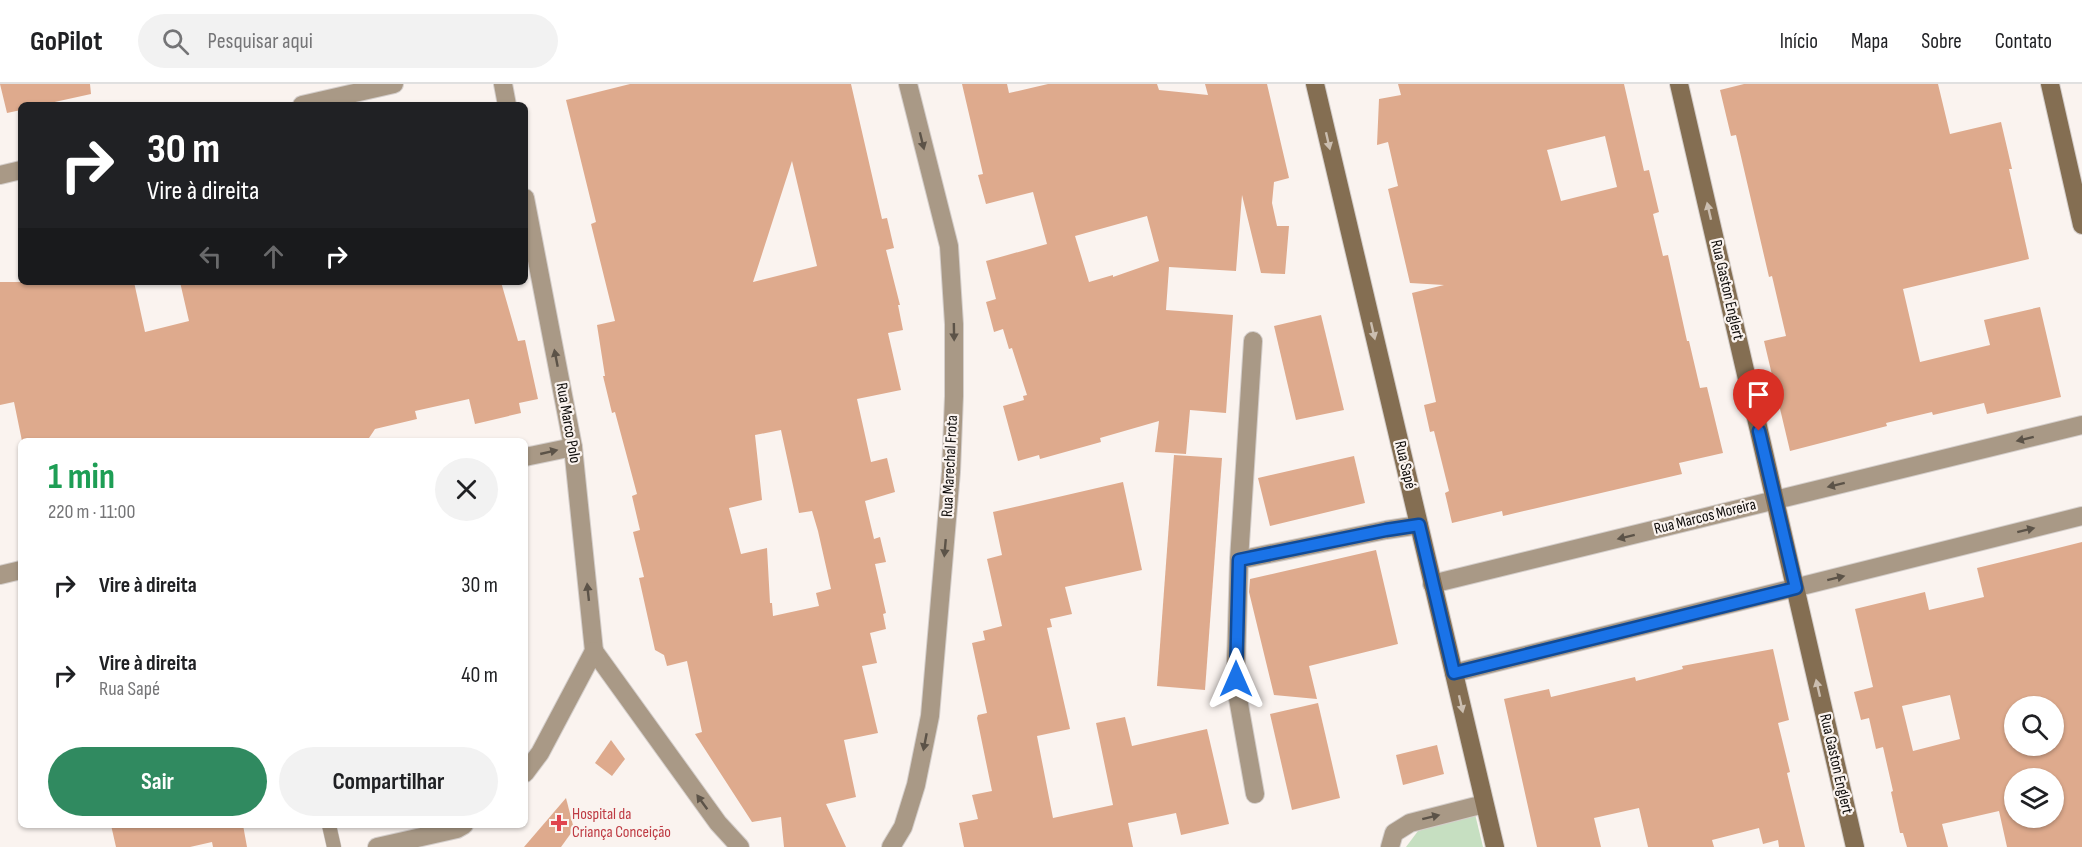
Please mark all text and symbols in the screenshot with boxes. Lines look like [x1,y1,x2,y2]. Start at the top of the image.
search box [138,14,558,68]
text: GoPilot [30,25,102,58]
icon: search [159,25,192,58]
text: Pesquisar aqui [207,28,313,55]
text: Início [1780,29,1818,54]
text: Mapa [1851,29,1888,54]
text: Sobre [1921,29,1962,54]
text: Contato [1995,29,2052,54]
text: 30 m [147,124,220,175]
icon: right [48,126,126,204]
one-way arrow [918,131,928,150]
one-way arrow [1324,132,1333,151]
text: Vire à direita [147,175,259,207]
one-way arrow [1703,202,1713,220]
street label: Rua Gaston Englert [1706,238,1748,342]
icon: left [194,240,227,273]
icon: ahead [257,240,290,273]
icon: right [320,240,353,273]
one-way arrow [1368,321,1378,340]
one-way arrow [949,323,959,342]
one-way arrow [551,348,560,367]
pin [1733,369,1784,431]
icon: arrive [1742,378,1775,411]
street label: Rua Marco Polo [552,381,584,465]
street label: Rua Marechal Frota [938,415,962,517]
one-way arrow [2016,434,2034,444]
street label: Rua Sapé [1390,439,1420,491]
one-way arrow [540,447,559,456]
text: 1 min [48,456,115,499]
button: close [435,458,498,521]
one-way arrow [1827,481,1845,491]
street label: Rua Marcos Moreira [1652,495,1758,539]
text: 220 m · 11:00 [48,500,135,524]
one-way arrow [2016,525,2035,535]
one-way arrow [1617,532,1635,542]
one-way arrow [940,538,950,557]
icon: right [48,569,81,602]
text: Vire à direita [99,572,197,599]
text: 30 m [461,572,498,599]
one-way arrow [1827,572,1846,582]
one-way arrow [583,583,593,602]
position arrow [1204,647,1268,711]
text: Vire à direita [99,650,197,677]
icon: right [48,659,81,692]
text: 40 m [461,662,498,689]
text: Rua Sapé [99,677,160,701]
one-way arrow [1813,678,1823,697]
one-way arrow [1457,695,1466,714]
map controls [2004,696,2064,828]
button: search [2004,696,2064,756]
street label: Rua Gaston Englert [1815,712,1857,816]
one-way arrow [920,732,929,751]
button: Sair [48,747,267,816]
button: Compartilhar [279,747,498,816]
button: layers [2004,768,2064,828]
one-way arrow [697,795,709,810]
place label: Hospital da Criança Conceição [572,805,671,842]
one-way arrow [1422,812,1440,822]
marker: Hospital da Criança Conceição [550,814,568,832]

